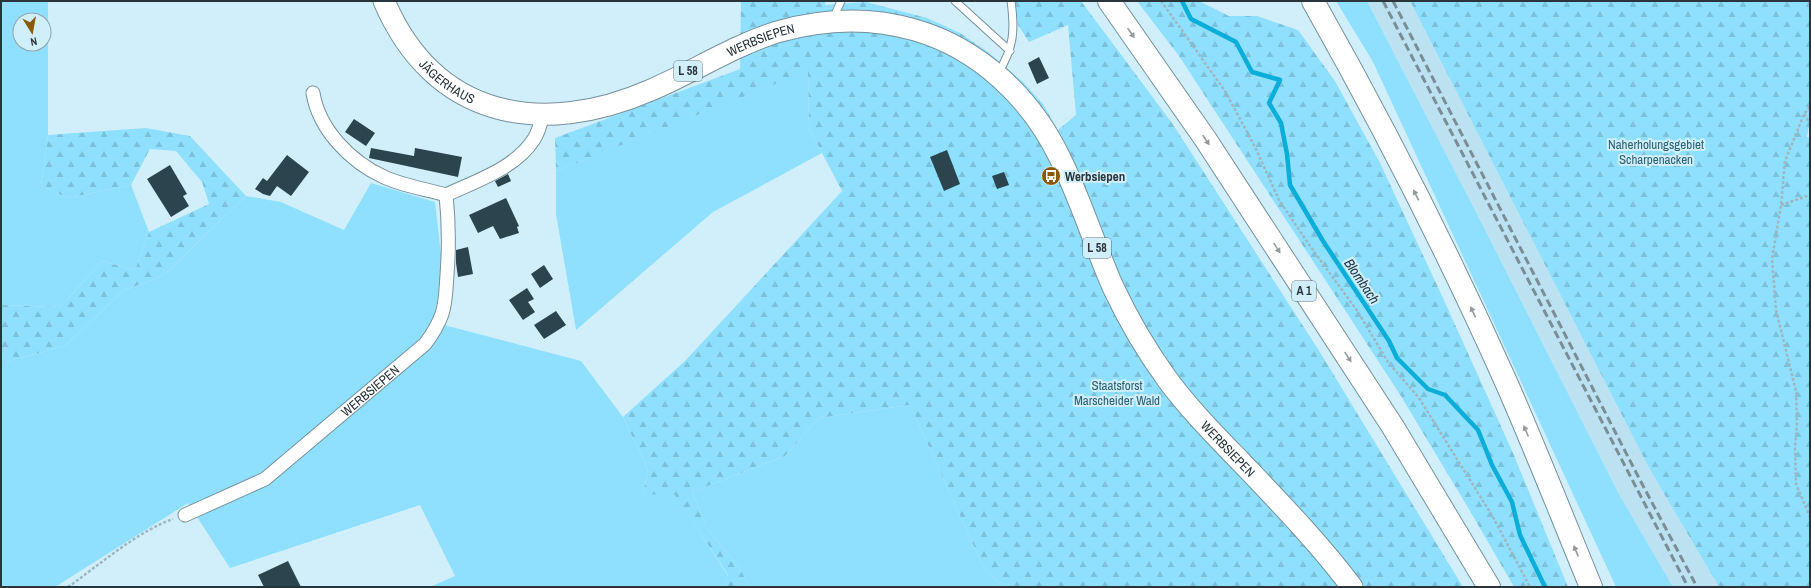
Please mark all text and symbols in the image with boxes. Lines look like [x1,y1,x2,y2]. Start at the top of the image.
north arrow [12,12,52,52]
street label: WERBSIEPEN [724,19,796,60]
one-way arrow [1127,28,1135,38]
text: N [29,34,38,49]
street label: JÄGERHAUS [416,56,478,107]
road number: L 58 [674,61,702,81]
one-way arrow [1202,134,1210,145]
park label: Naherholungsgebiet Scharpenacken [1608,136,1704,168]
bus stop icon: Werbsiepen [1040,165,1062,187]
place label: Werbsiepen [1065,168,1125,185]
one-way arrow [1413,190,1419,201]
road number: L 58 [1083,238,1111,258]
one-way arrow [1273,243,1281,254]
water label: Blombach [1340,255,1384,307]
road number: A 1 [1292,281,1316,301]
one-way arrow [1470,307,1476,318]
one-way arrow [1344,352,1352,362]
street label: WERBSIEPEN [337,361,403,420]
park label: Staatsforst Marscheider Wald [1074,377,1160,409]
street label: WERBSIEPEN [1197,417,1259,480]
one-way arrow [1523,426,1529,437]
one-way arrow [1573,545,1579,557]

